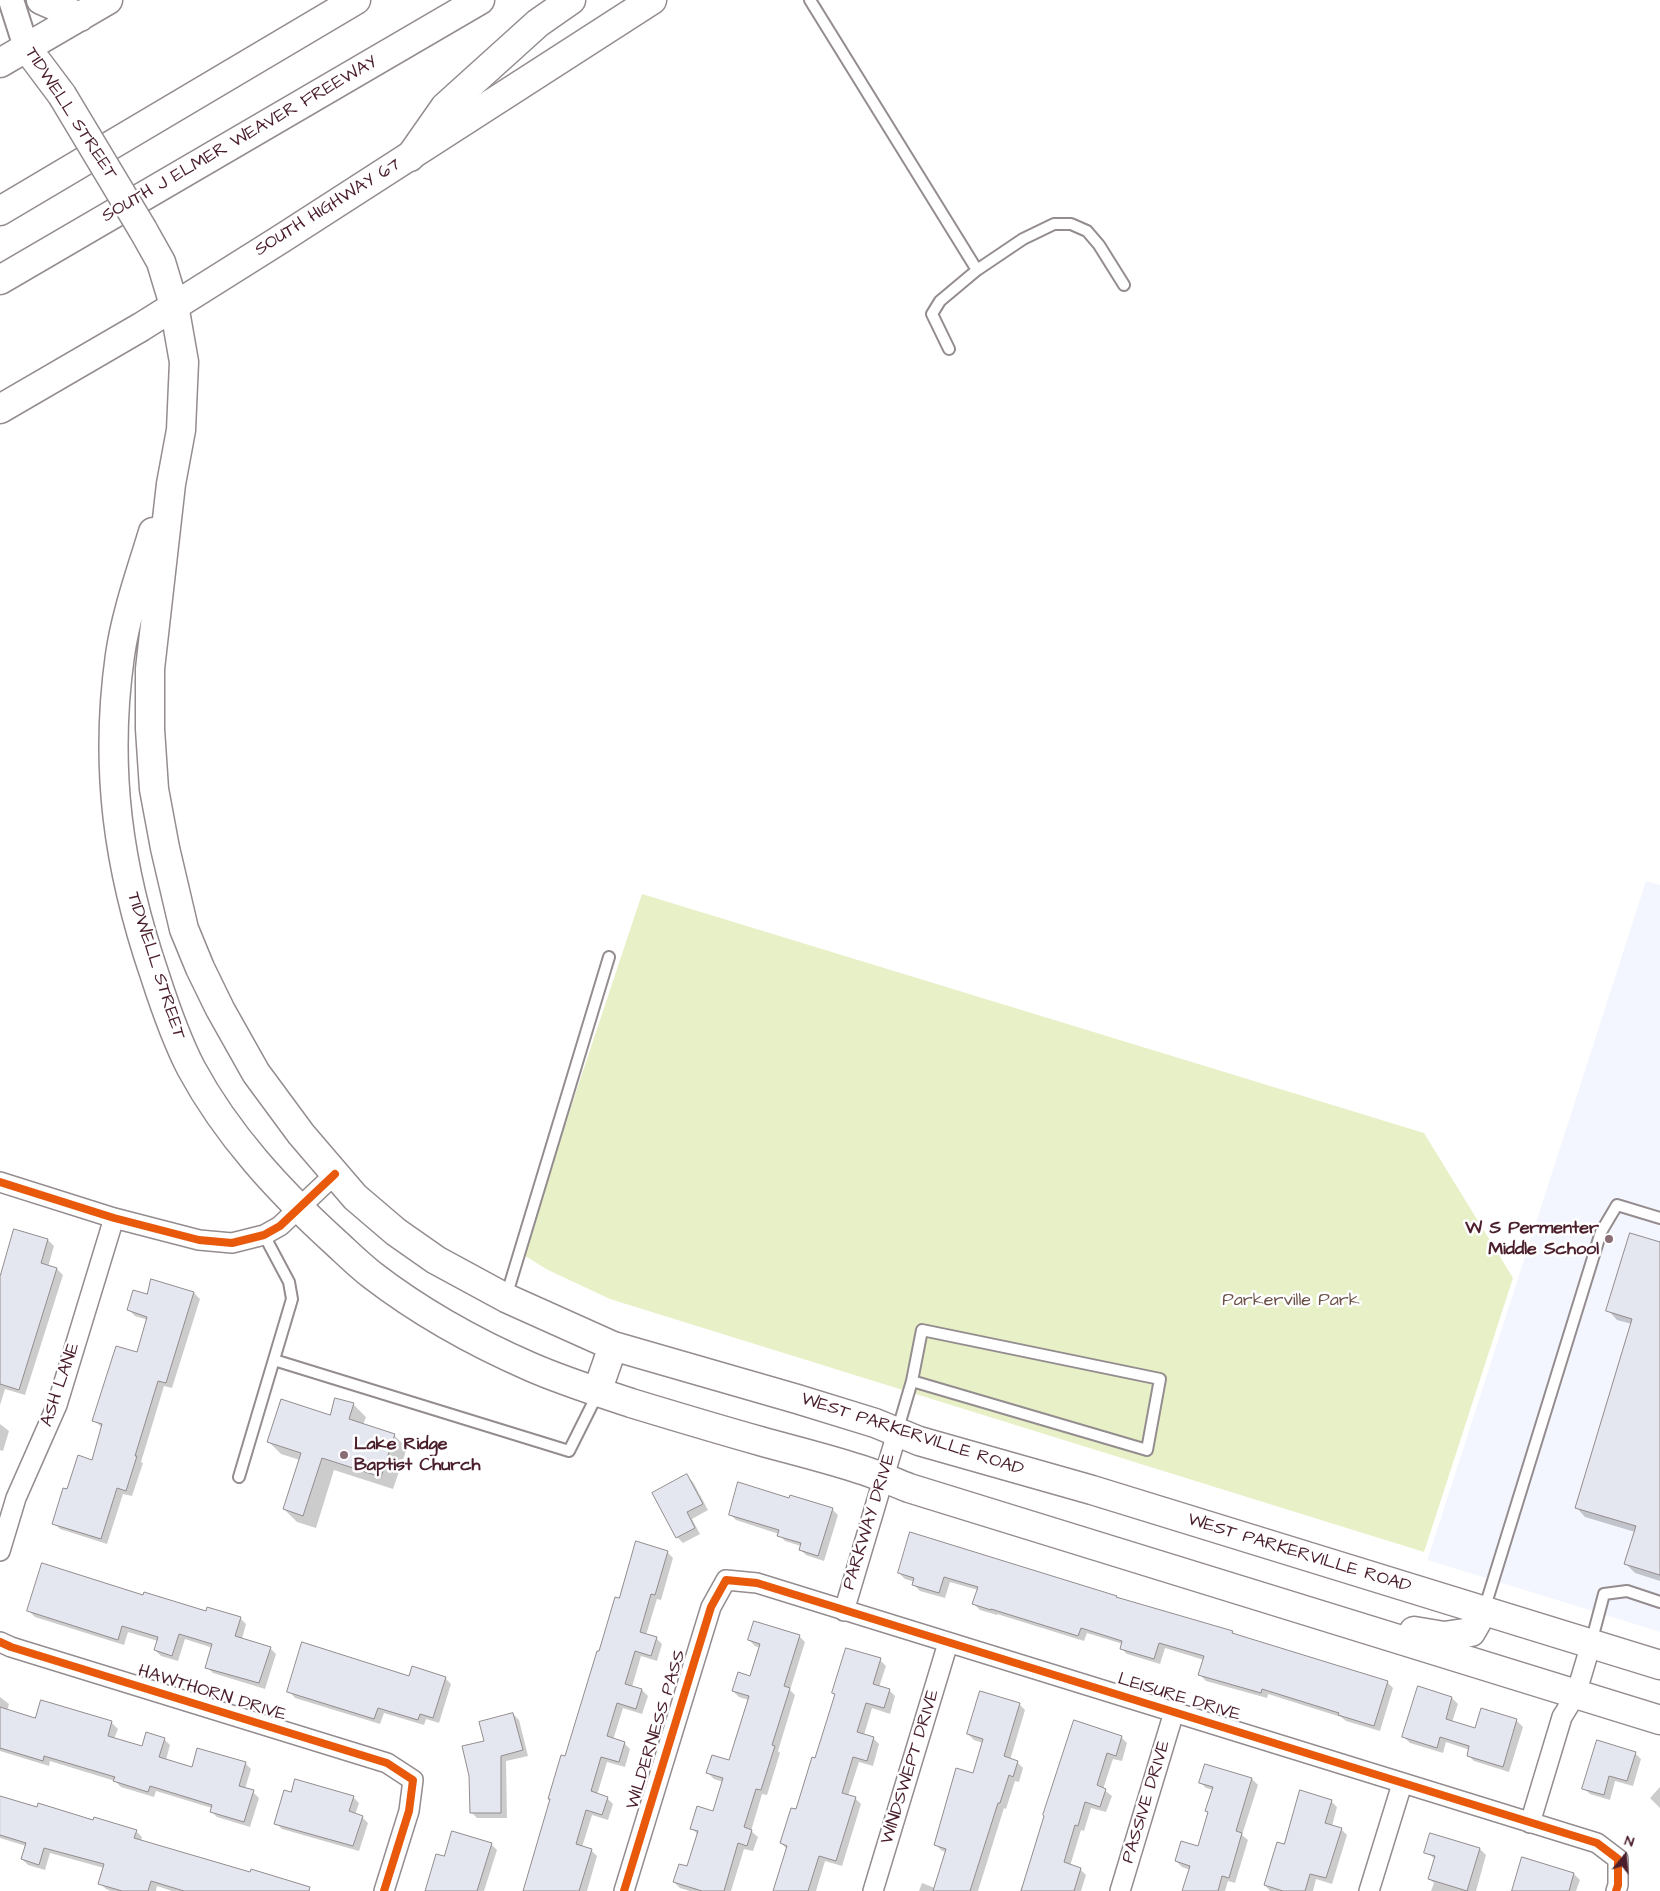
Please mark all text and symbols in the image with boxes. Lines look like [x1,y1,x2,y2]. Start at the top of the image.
street label: TIDWELL STREET [19,44,121,184]
street label: SOUTH J ELMER WEAVER FREEWAY [99,52,381,228]
street label: SOUTH HIGHWAY 67 [251,154,405,262]
street label: TIDWELL STREET [121,890,189,1042]
place label: W S Permenter Middle School [1465,1218,1599,1260]
marker: W S Permenter Middle School [1603,1233,1615,1245]
park label: Parkerville Park [1222,1290,1360,1312]
street label: ASH LANE [37,1340,85,1430]
street label: WEST PARKERVILLE ROAD [798,1389,1026,1481]
place label: Lake Ridge Baptist Church [354,1434,481,1476]
marker: Lake Ridge Baptist Church [338,1449,350,1461]
street label: PARKWAY DRIVE [839,1451,901,1593]
street label: WEST PARKERVILLE ROAD [1185,1510,1413,1598]
street label: WILDERNESS PASS [622,1648,692,1812]
street label: HAWTHORN DRIVE [135,1661,289,1727]
street label: LEISURE DRIVE [1115,1669,1243,1727]
street label: WINDSWEPT DRIVE [877,1687,945,1847]
street label: PASSIVE DRIVE [1118,1738,1176,1866]
north arrow [1600,1831,1650,1881]
text: N [1622,1831,1637,1853]

